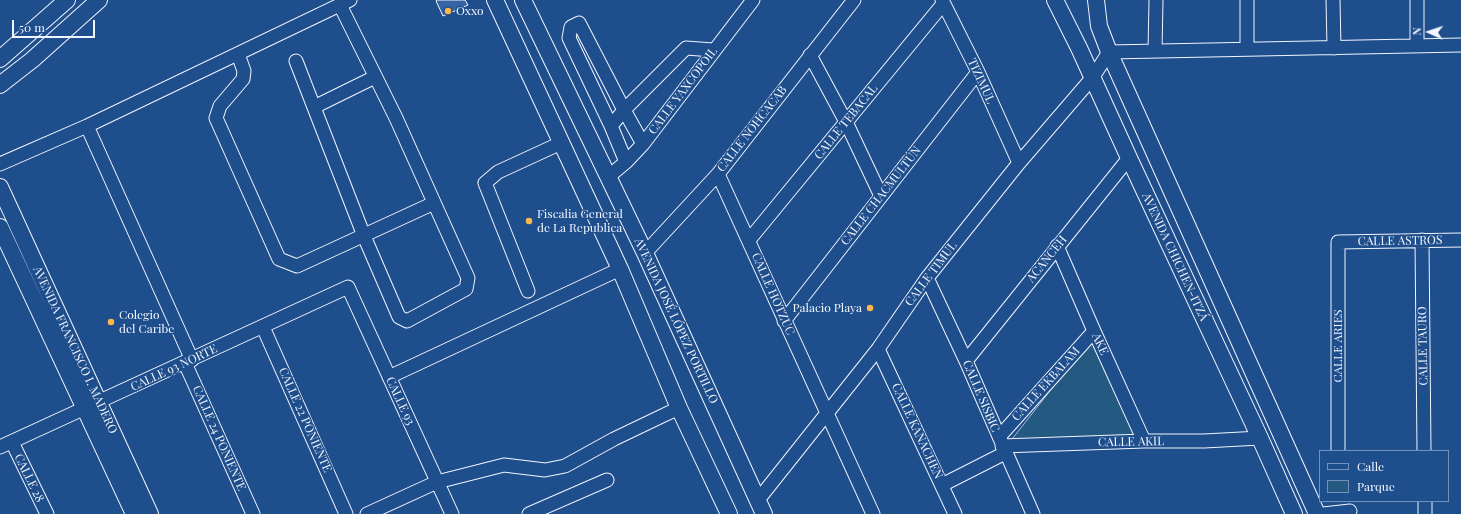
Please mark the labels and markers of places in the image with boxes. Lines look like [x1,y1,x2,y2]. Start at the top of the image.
place label: Oxxo [456,4,484,18]
marker: Oxxo [443,6,453,16]
place label: Fiscalia General de La Republica [537,207,623,235]
marker: Fiscalia General de La Republica [524,216,534,226]
place label: Palacio Playa [793,301,862,315]
marker: Palacio Playa [865,303,875,313]
place label: Colegio del Caribe [119,308,174,336]
marker: Colegio del Caribe [106,317,116,327]

